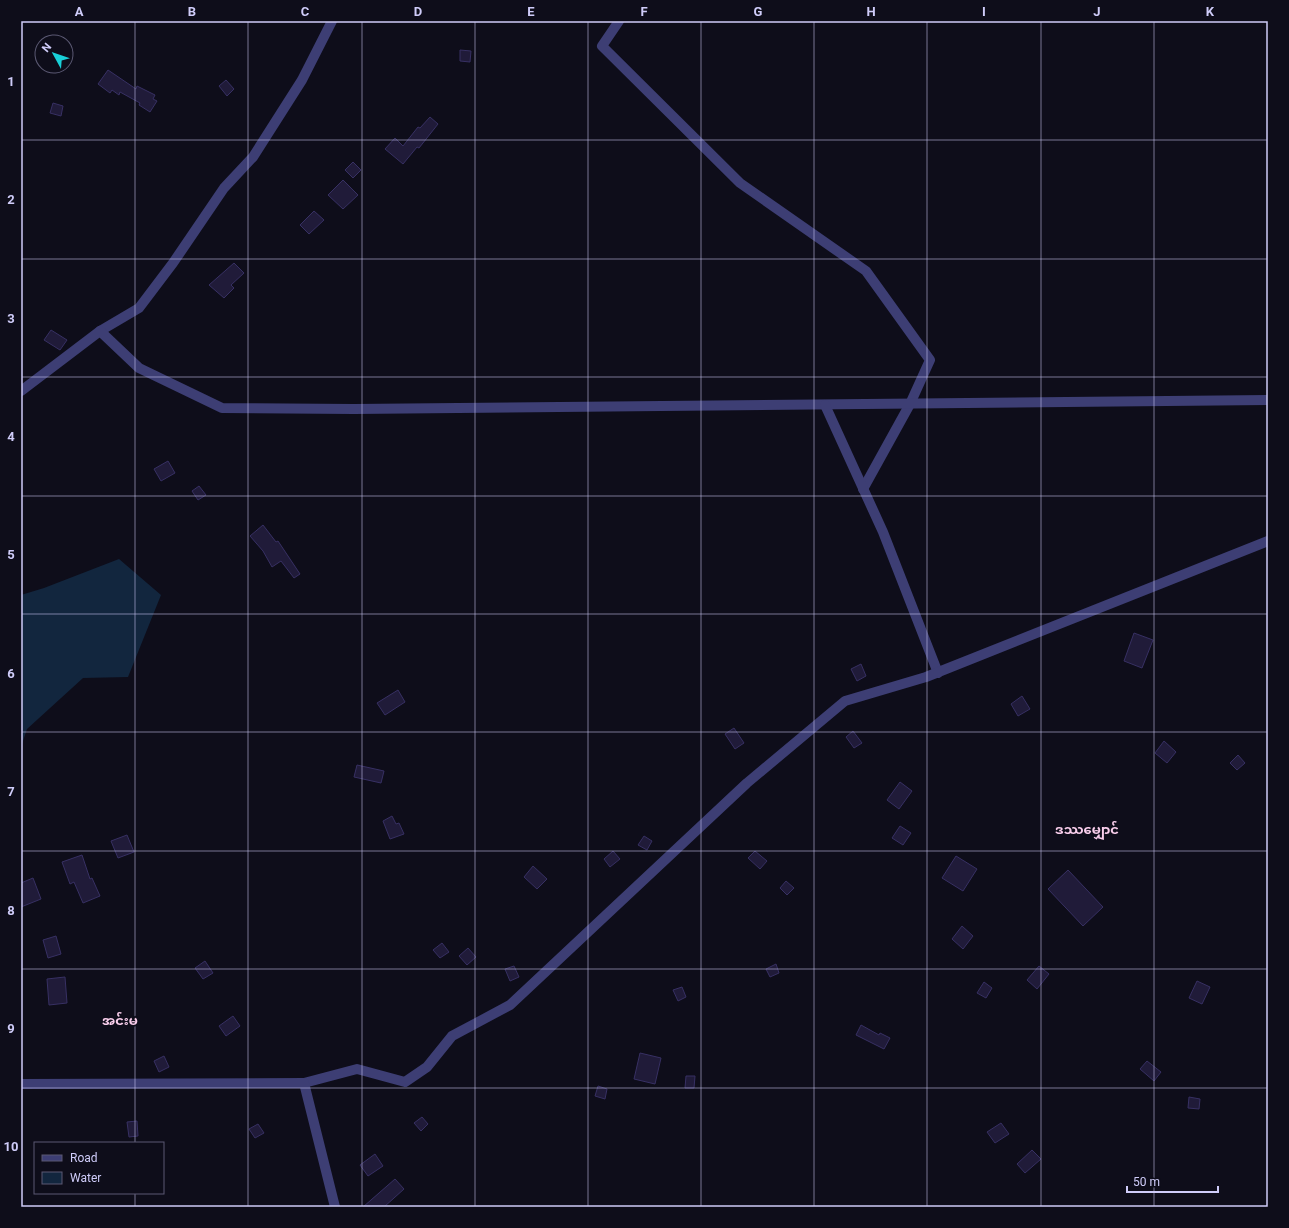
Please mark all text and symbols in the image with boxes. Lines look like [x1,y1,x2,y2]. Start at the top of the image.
text: A [75,4,84,19]
text: B [188,4,196,19]
text: C [301,4,310,19]
text: D [414,4,422,19]
text: E [527,4,535,19]
text: F [640,4,648,19]
text: G [754,4,763,19]
text: H [866,4,876,19]
text: I [982,4,986,19]
text: J [1093,4,1101,19]
text: K [1206,4,1215,19]
north arrow [34,34,74,74]
text: N [39,41,54,55]
text: 1 [7,74,15,89]
text: 2 [7,192,15,207]
text: 3 [7,311,15,326]
text: 4 [7,429,15,444]
text: 5 [7,547,15,562]
text: 6 [7,666,15,681]
text: 7 [7,784,15,799]
district label: ဒဿမျှောင် [1055,820,1119,840]
text: 8 [7,903,15,918]
district label: အင်းမ [102,1011,138,1028]
text: 9 [7,1021,15,1036]
text: 10 [4,1139,18,1154]
legend [34,1142,164,1194]
text: Road [70,1151,98,1165]
scale bar [1127,1168,1218,1194]
text: Water [70,1171,101,1185]
text: 50 m [1133,1175,1160,1189]

